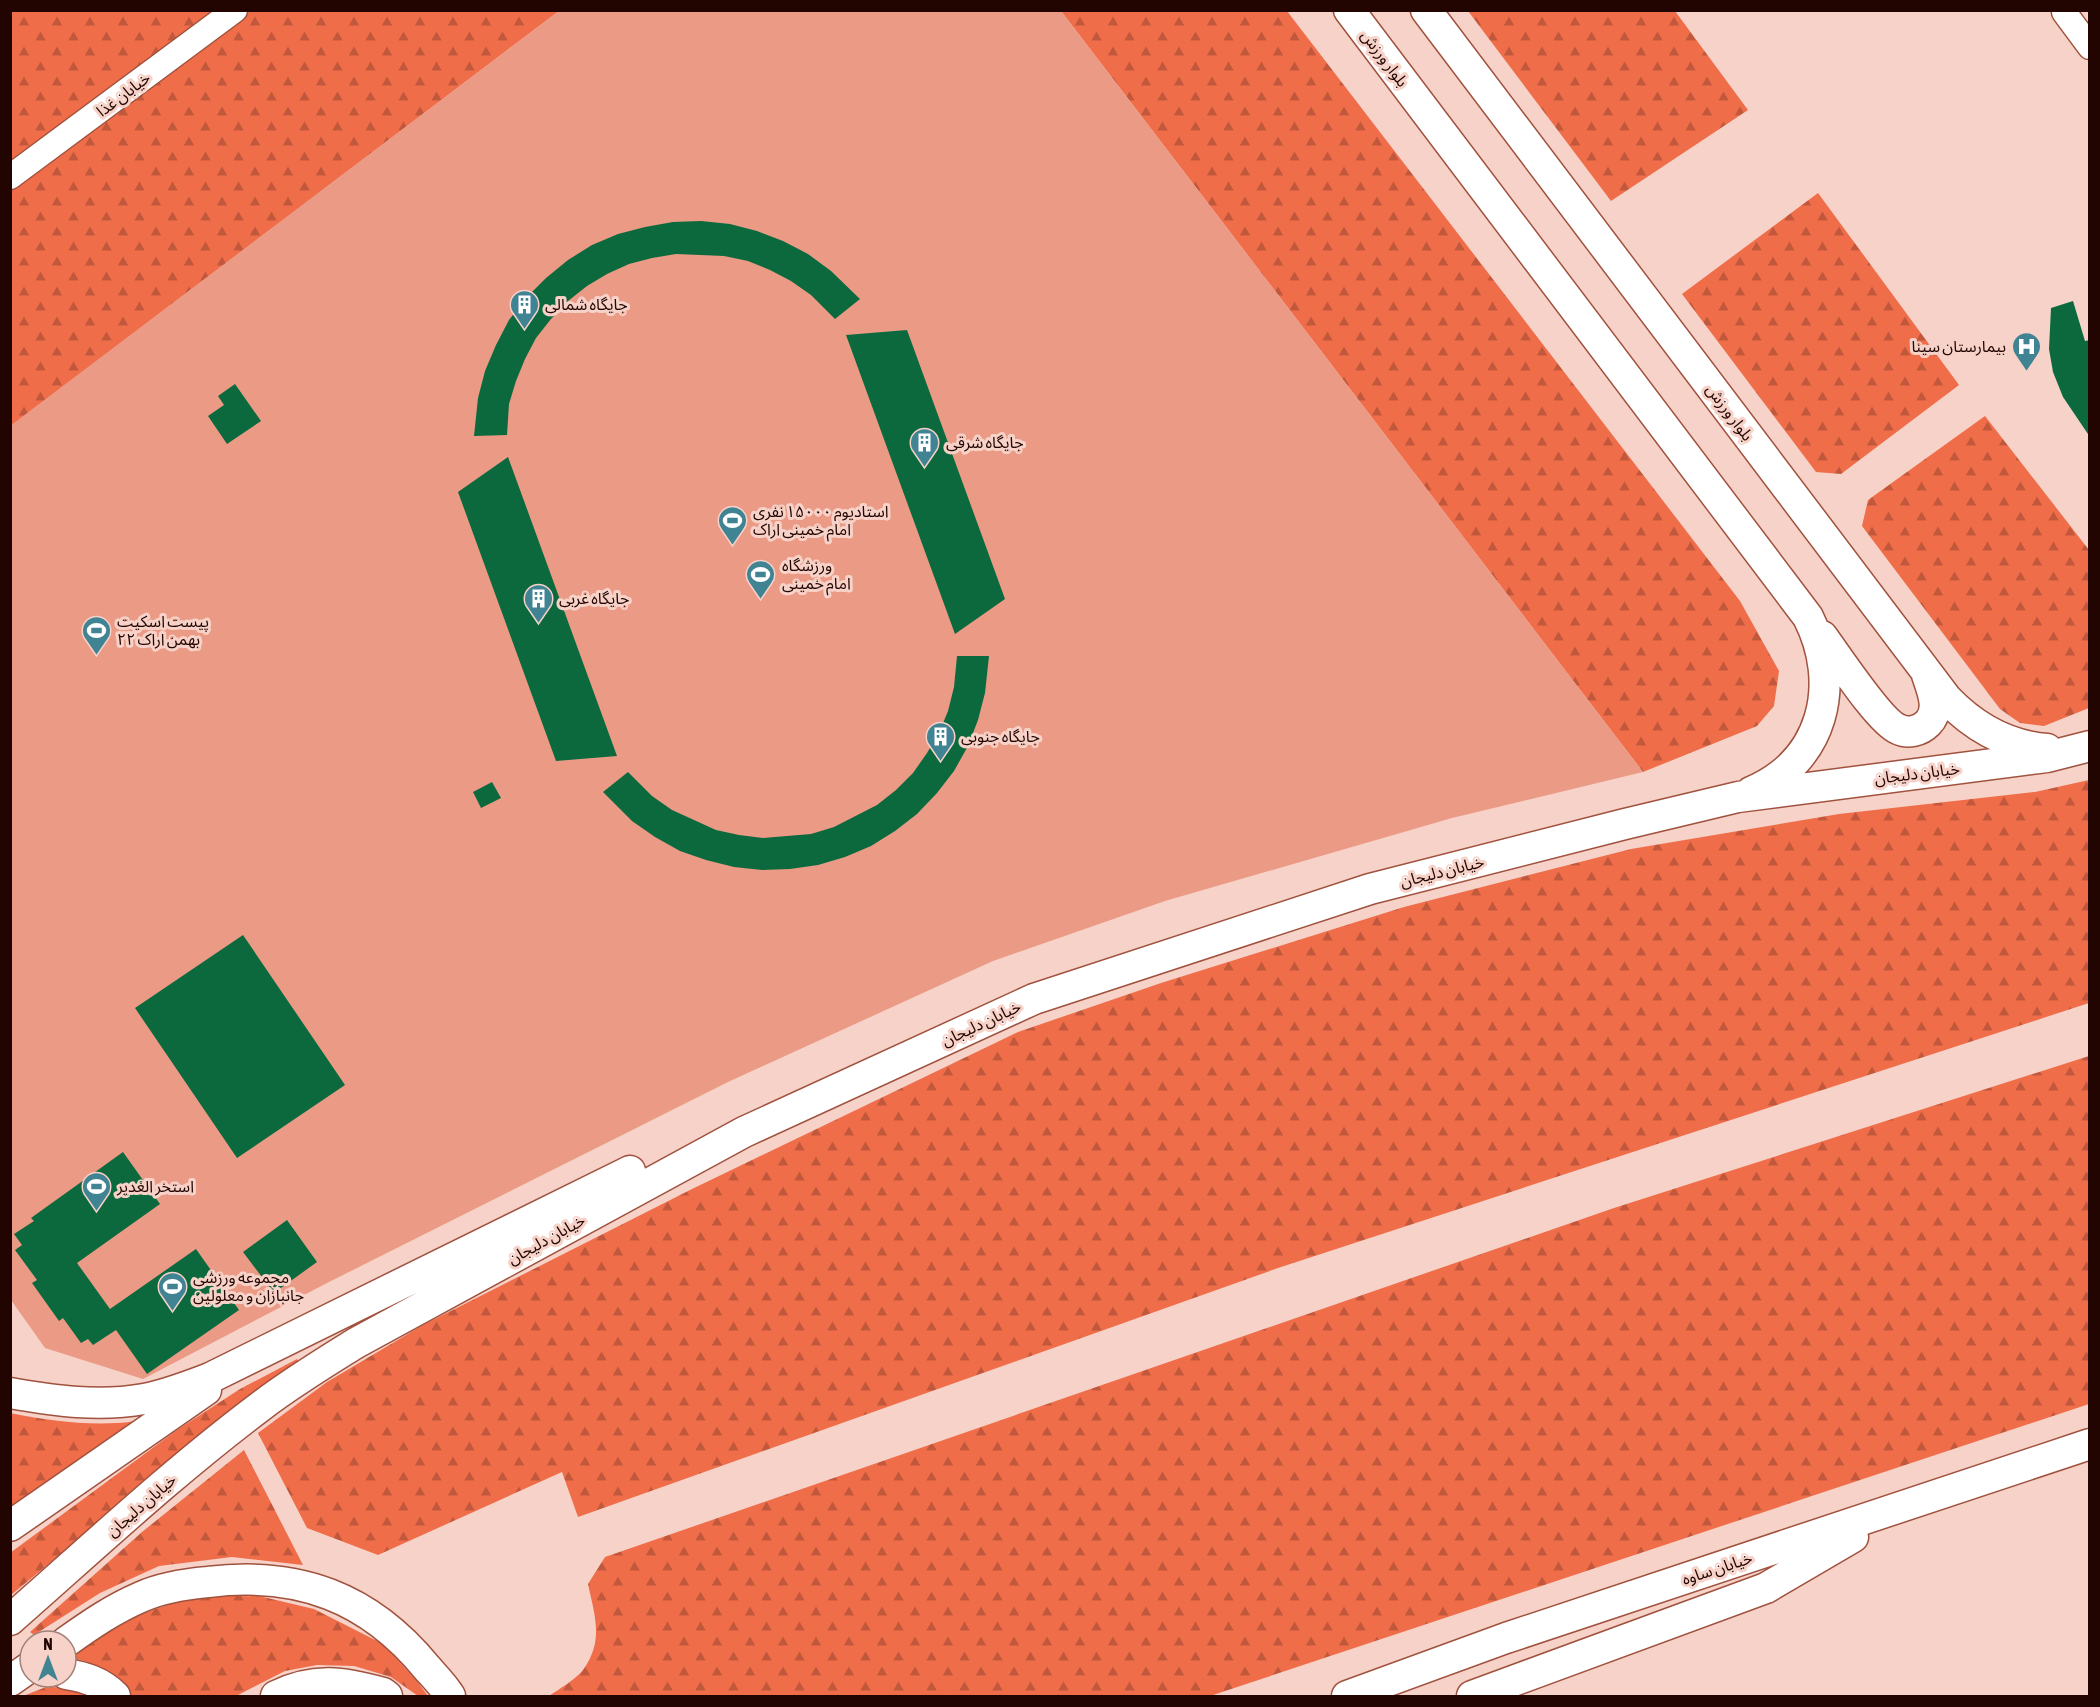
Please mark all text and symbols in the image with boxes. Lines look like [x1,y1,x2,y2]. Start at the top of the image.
street label: بلوار ورزش [1357,26,1412,90]
street label: خیابان غذا [93,68,154,121]
building icon: جایگاه شمالی [508,288,540,330]
place label: جایگاه شمالی [545,295,628,314]
hospital icon: بیمارستان سینا [2011,330,2043,372]
place label: بیمارستان سینا [1911,337,2006,356]
street label: بلوار ورزش [1702,380,1757,444]
building icon: جایگاه شرقی [909,426,941,468]
place label: جایگاه شرقی [946,433,1024,452]
place label: استادیوم ۱۵۰۰۰ نفری امام خمینی اراک [753,502,889,542]
sports icon: استادیوم ۱۵۰۰۰ نفری امام خمینی اراک [716,504,748,546]
place label: ورزشگاه امام خمینی [782,556,851,596]
sports icon: ورزشگاه امام خمینی [745,558,777,600]
building icon: جایگاه غربی [522,582,554,624]
place label: جایگاه غربی [559,589,629,608]
place label: پیست اسکیت ۲۲ بهمن اراک [117,612,209,649]
sports icon: پیست اسکیت ۲۲ بهمن اراک [80,614,112,656]
building icon: جایگاه جنوبی [924,720,956,762]
place label: جایگاه جنوبی [961,727,1040,746]
street label: خیابان دلیجان [1873,759,1961,788]
street label: خیابان دلیجان [1398,852,1486,891]
street label: خیابان دلیجان [938,997,1024,1050]
sports icon: استخر الغدیر [80,1170,112,1212]
place label: استخر الغدیر [116,1177,194,1196]
street label: خیابان دلیجان [504,1210,588,1269]
place label: مجموعه ورزشی جانبازان و معلولین [193,1268,304,1305]
sports icon: مجموعه ورزشی جانبازان و معلولین [156,1270,188,1312]
street label: خیابان دلیجان [103,1470,180,1541]
street label: خیابان ساوه [1680,1548,1755,1589]
north arrow [18,1629,78,1689]
text: N [43,1635,53,1653]

